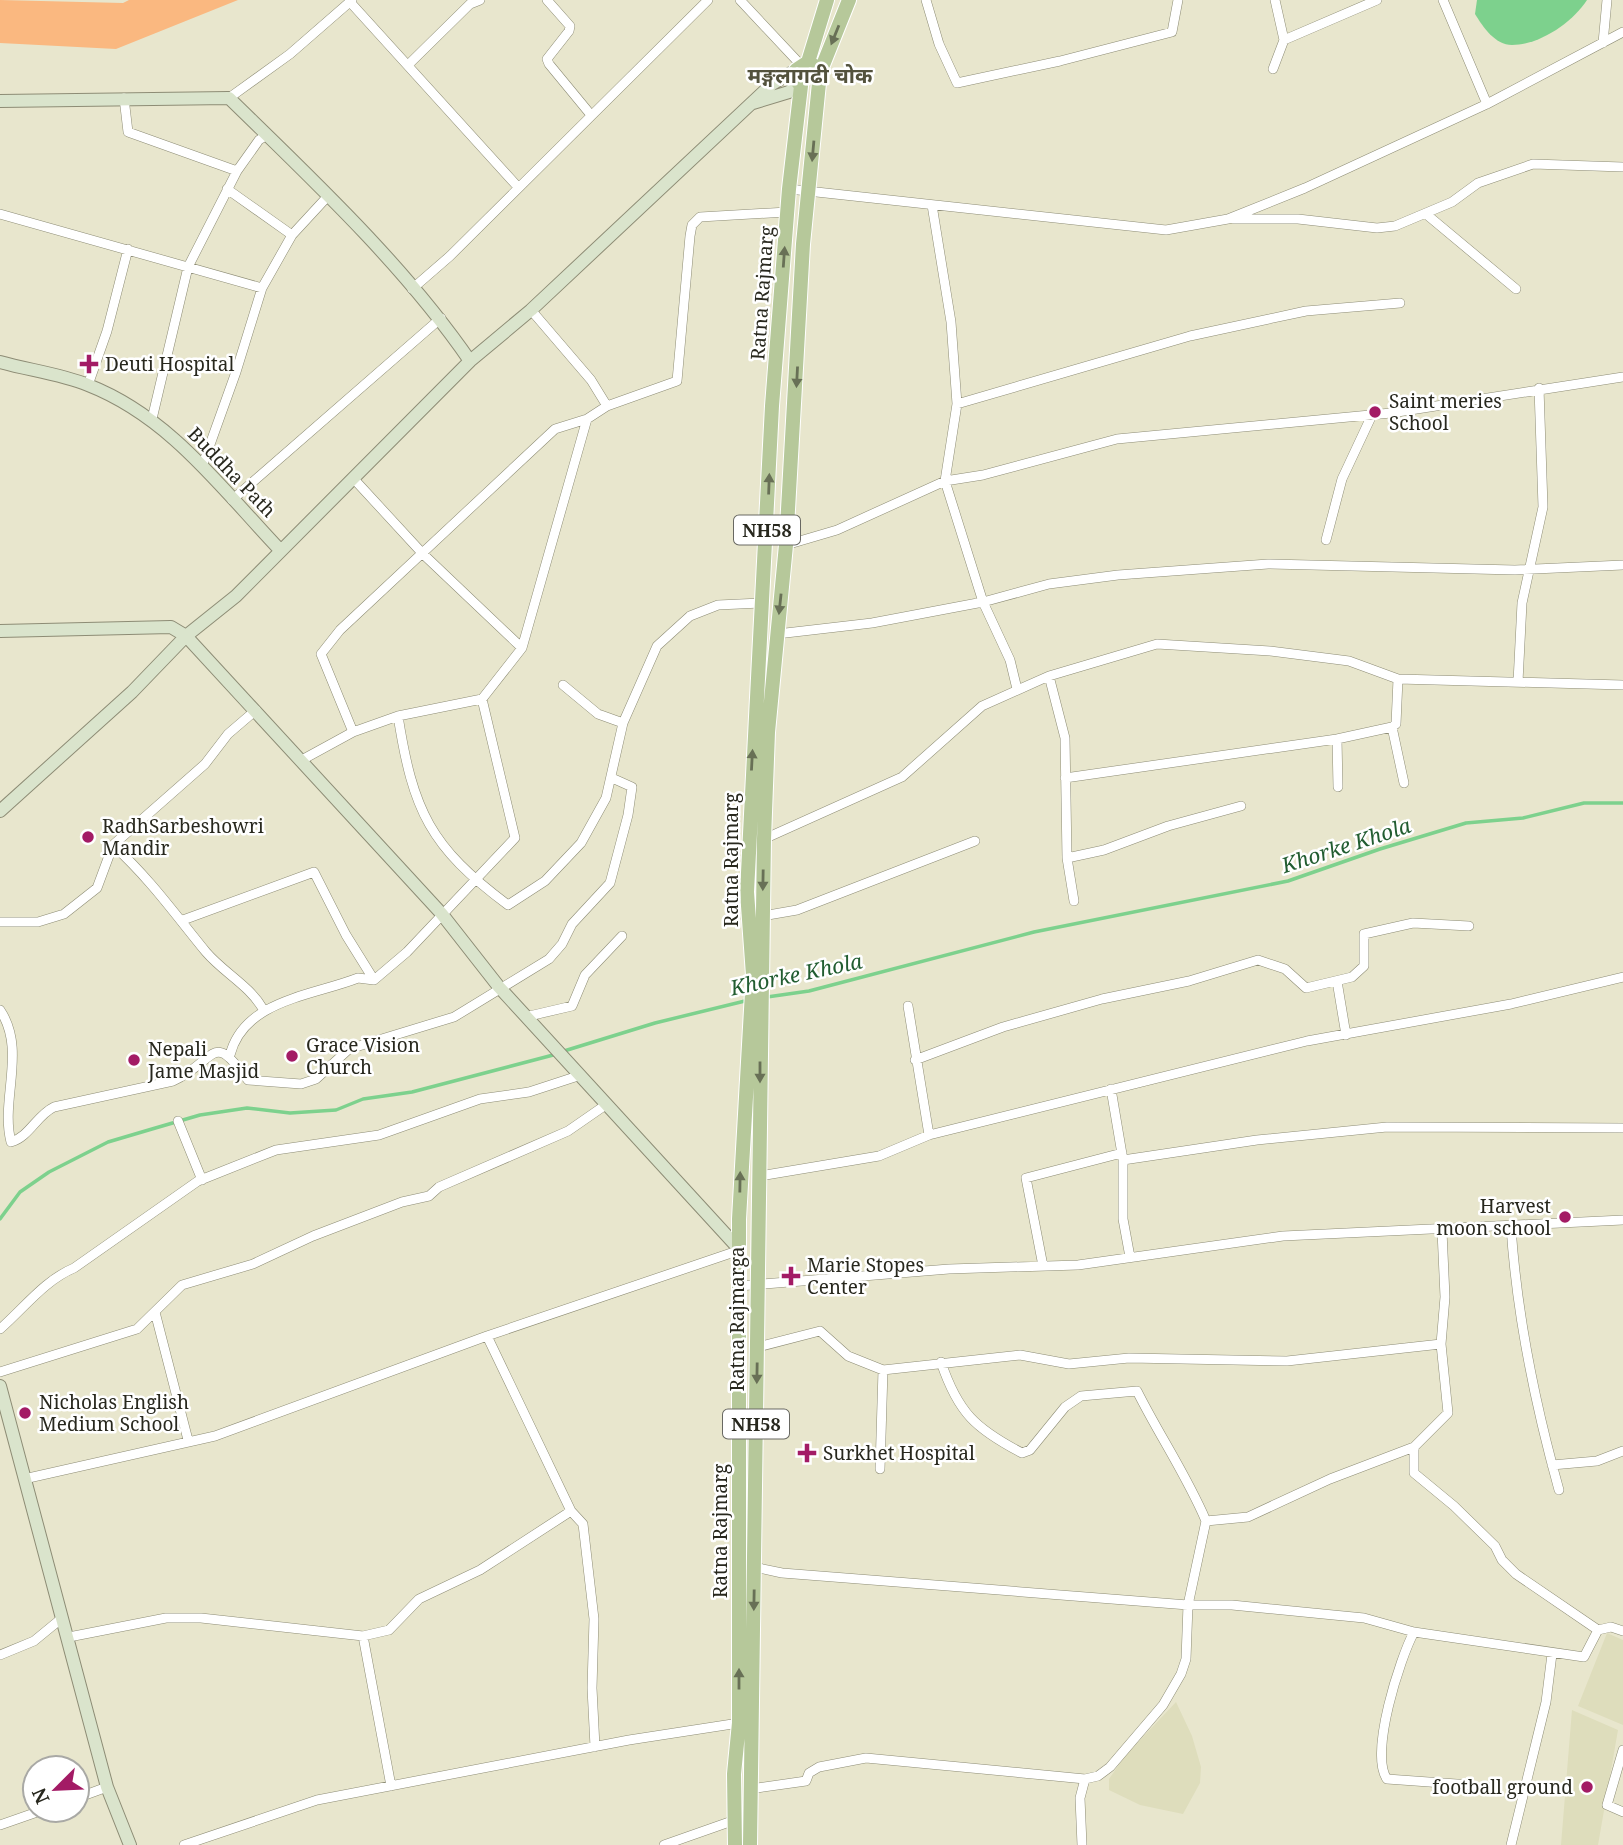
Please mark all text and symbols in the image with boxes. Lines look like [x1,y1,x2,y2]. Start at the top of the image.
one-way arrow [829,25,841,45]
district label: मङ्गलागढी चोक [748,61,873,89]
one-way arrow [807,140,818,162]
street label: Ratna Rajmarg [744,225,780,361]
one-way arrow [779,246,790,268]
place label: Deuti Hospital [105,351,234,377]
marker: Deuti Hospital [79,354,99,374]
one-way arrow [791,367,802,389]
place label: Saint meries School [1389,388,1502,436]
marker: Saint meries School [1367,404,1383,420]
street label: Buddha Path [182,421,282,523]
one-way arrow [763,473,774,495]
road number: NH58 [734,516,800,544]
one-way arrow [774,593,785,615]
one-way arrow [747,749,758,771]
street label: Ratna Rajmarg [718,793,744,927]
water label: Khorke Khola [1277,811,1415,879]
place label: RadhSarbeshowri Mandir [102,813,264,861]
marker: RadhSarbeshowri Mandir [80,829,96,845]
one-way arrow [757,869,769,891]
water label: Khorke Khola [726,946,865,1002]
place label: Grace Vision Church [306,1032,420,1080]
place label: Nepali Jame Masjid [147,1036,259,1084]
marker: Grace Vision Church [284,1048,300,1064]
marker: Nepali Jame Masjid [126,1052,142,1068]
one-way arrow [754,1061,766,1083]
one-way arrow [734,1171,745,1193]
place label: Harvest moon school [1436,1193,1551,1241]
marker: Harvest moon school [1557,1209,1573,1225]
street label: Ratna Rajmarga [724,1246,750,1392]
place label: Marie Stopes Center [807,1252,924,1300]
marker: Marie Stopes Center [781,1266,801,1286]
one-way arrow [751,1362,763,1384]
place label: Nicholas English Medium School [39,1389,189,1437]
marker: Nicholas English Medium School [17,1405,33,1421]
road number: NH58 [723,1409,789,1438]
place label: Surkhet Hospital [823,1440,975,1466]
marker: Surkhet Hospital [797,1443,817,1463]
street label: Ratna Rajmarg [707,1464,733,1598]
one-way arrow [748,1589,760,1611]
one-way arrow [733,1668,745,1690]
north arrow [21,1754,91,1824]
place label: football ground [1432,1774,1573,1800]
marker: football ground [1579,1779,1595,1795]
text: N [26,1784,55,1808]

